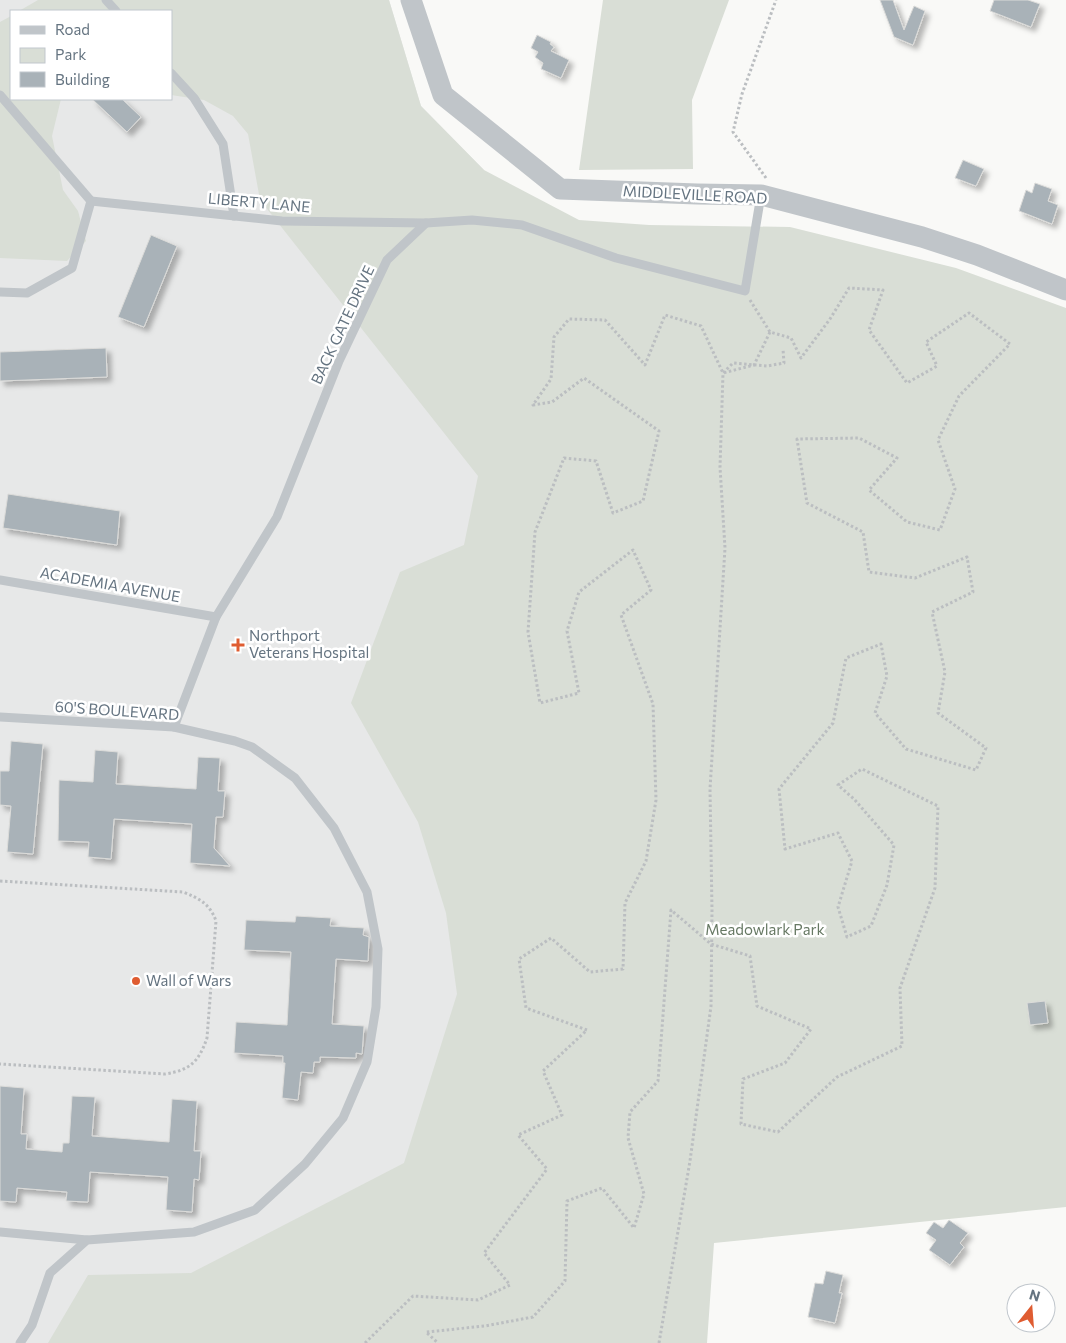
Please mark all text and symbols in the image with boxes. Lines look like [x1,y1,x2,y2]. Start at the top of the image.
legend [10,10,172,100]
text: Road [55,20,90,38]
text: Park [55,45,86,63]
text: Building [55,70,110,88]
street label: MIDDLEVILLE ROAD [622,181,768,207]
street label: LIBERTY LANE [207,189,311,215]
street label: BACK GATE DRIVE [307,262,377,387]
street label: ACADEMIA AVENUE [39,563,182,605]
place label: Northport Veterans Hospital [249,626,369,661]
marker: Northport Veterans Hospital [231,638,245,652]
street label: 60'S BOULEVARD [54,697,180,723]
park label: Meadowlark Park [705,920,825,938]
place label: Wall of Wars [146,971,232,989]
marker: Wall of Wars [130,975,142,987]
north arrow [1006,1283,1056,1333]
text: N [1027,1285,1042,1305]

